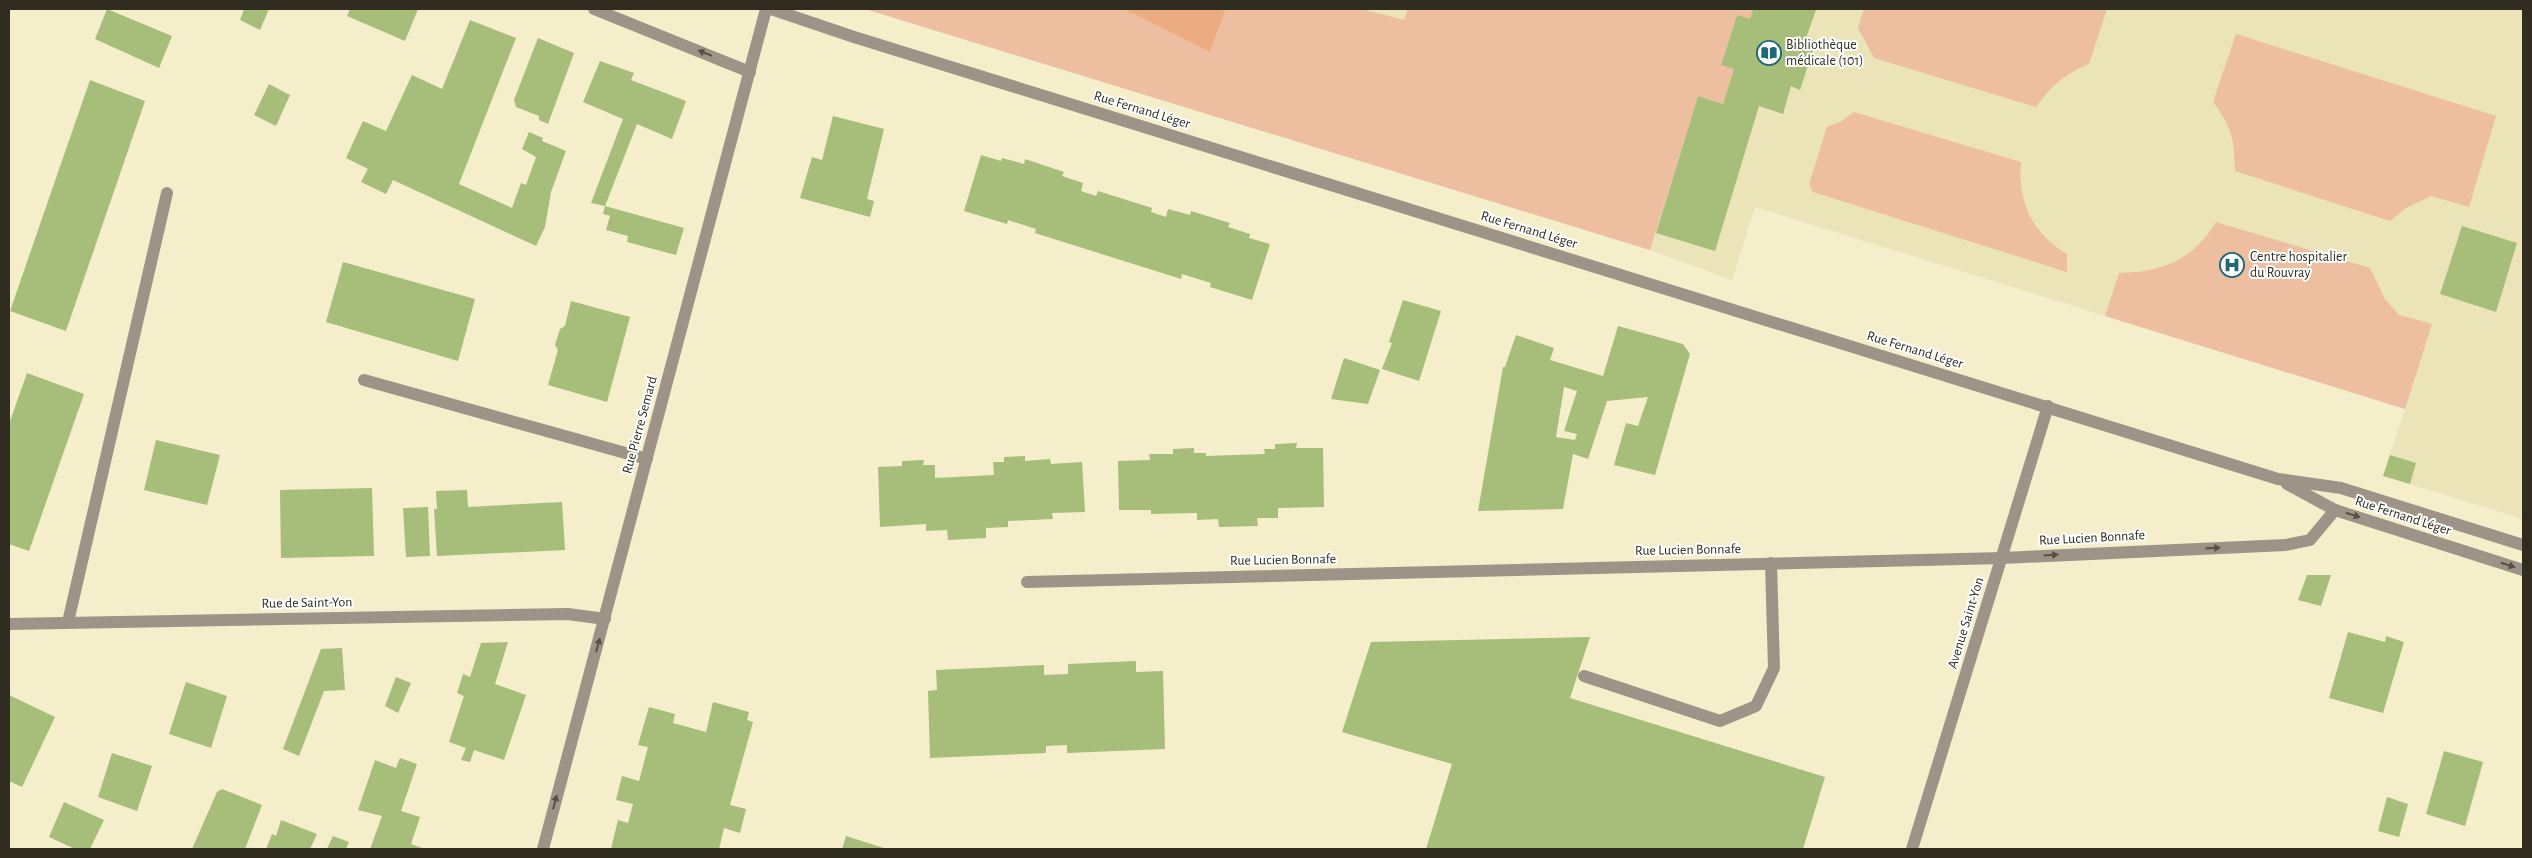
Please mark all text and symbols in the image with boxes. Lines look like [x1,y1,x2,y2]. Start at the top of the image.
place label: Bibliothèque médicale (101) [1786,38,1864,68]
library icon: Bibliothèque médicale (101) [1756,40,1782,66]
one-way arrow [698,49,712,57]
street label: Rue Fernand Léger [1092,89,1192,131]
street label: Rue Fernand Léger [1479,209,1579,251]
place label: Centre hospitalier du Rouvray [2250,250,2347,280]
hospital icon: Centre hospitalier du Rouvray [2219,252,2245,278]
street label: Rue Fernand Léger [1865,329,1965,371]
street label: Rue Pierre Semard [620,375,660,475]
street label: Rue Fernand Léger [2353,494,2453,538]
one-way arrow [2346,512,2361,520]
street label: Rue Lucien Bonnafe [2039,528,2145,548]
street label: Rue Lucien Bonnafe [1635,542,1741,558]
one-way arrow [2206,544,2222,552]
one-way arrow [2043,551,2059,559]
street label: Rue Lucien Bonnafe [1230,552,1336,568]
one-way arrow [2501,561,2516,569]
street label: Avenue Saint-Yon [1945,576,1987,670]
street label: Rue de Saint-Yon [261,595,353,611]
one-way arrow [594,638,602,653]
one-way arrow [552,795,560,810]

